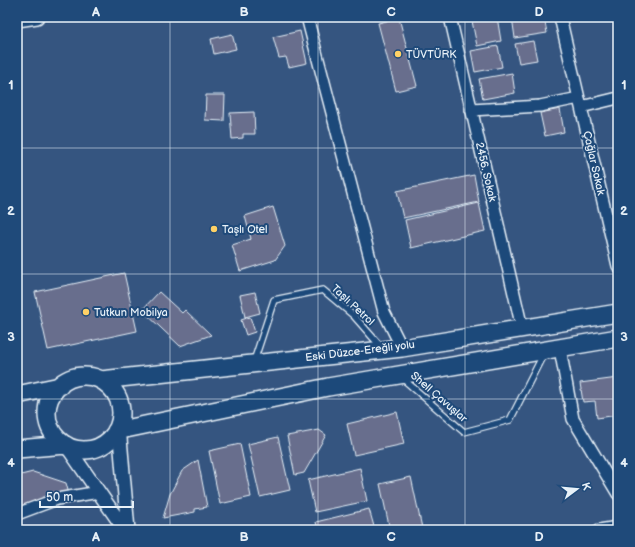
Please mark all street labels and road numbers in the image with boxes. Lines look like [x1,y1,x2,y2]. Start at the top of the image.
street label: Çağlar Sokak [580,130,608,197]
street label: 2456. Sokak [473,141,499,204]
street label: Taşlı Petrol [329,282,377,328]
street label: Eski Düzce-Ereğli yolu [304,338,416,364]
street label: Shell Çavuşlar [408,369,471,426]

